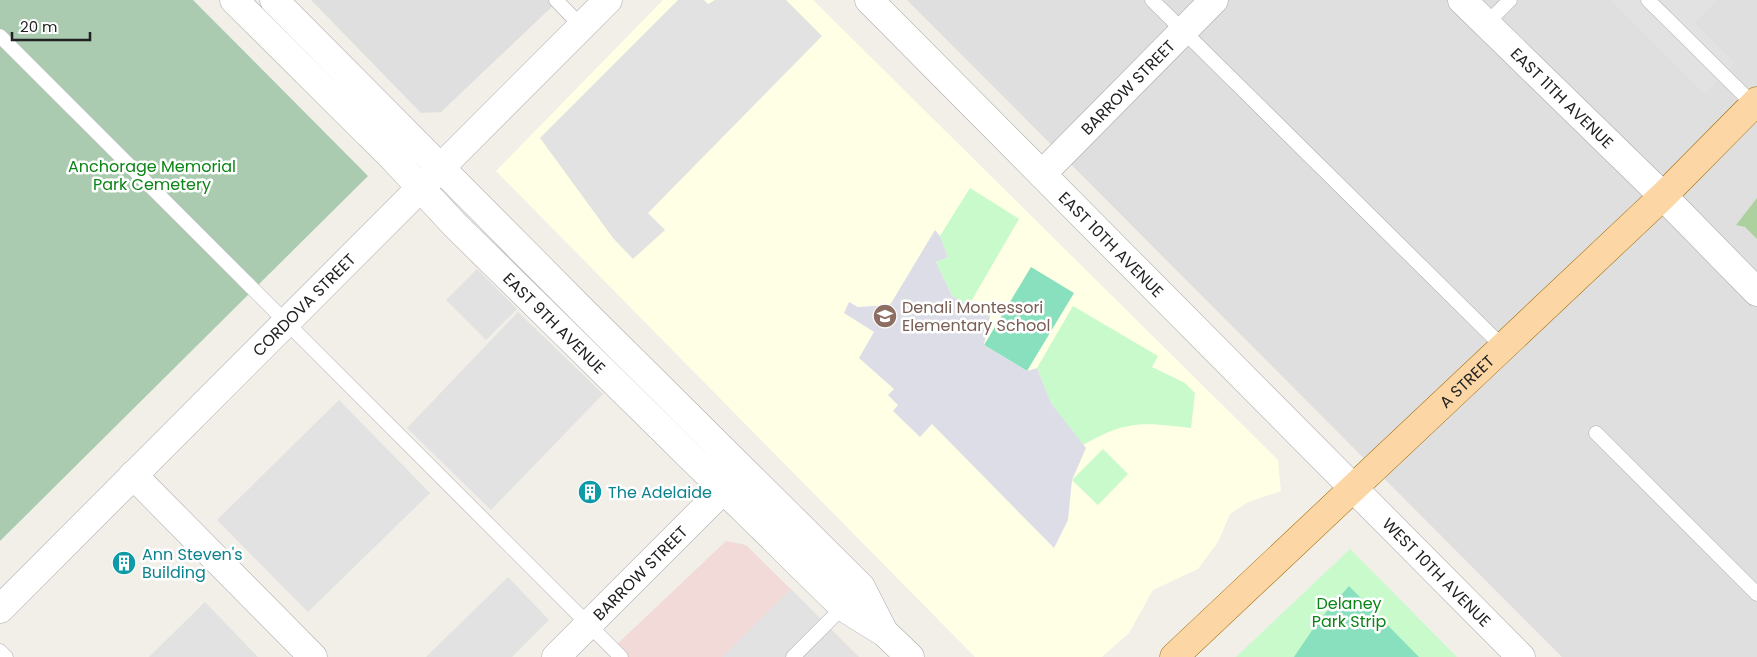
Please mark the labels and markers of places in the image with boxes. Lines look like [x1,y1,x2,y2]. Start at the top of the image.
place label: Denali Montessori Elementary School [902,296,1050,337]
school or university icon: Denali Montessori Elementary School [872,303,898,329]
building icon: The Adelaide [577,479,603,505]
place label: The Adelaide [608,481,712,504]
place label: Ann Steven's Building [142,543,243,584]
building icon: Ann Steven's Building [111,550,137,576]

